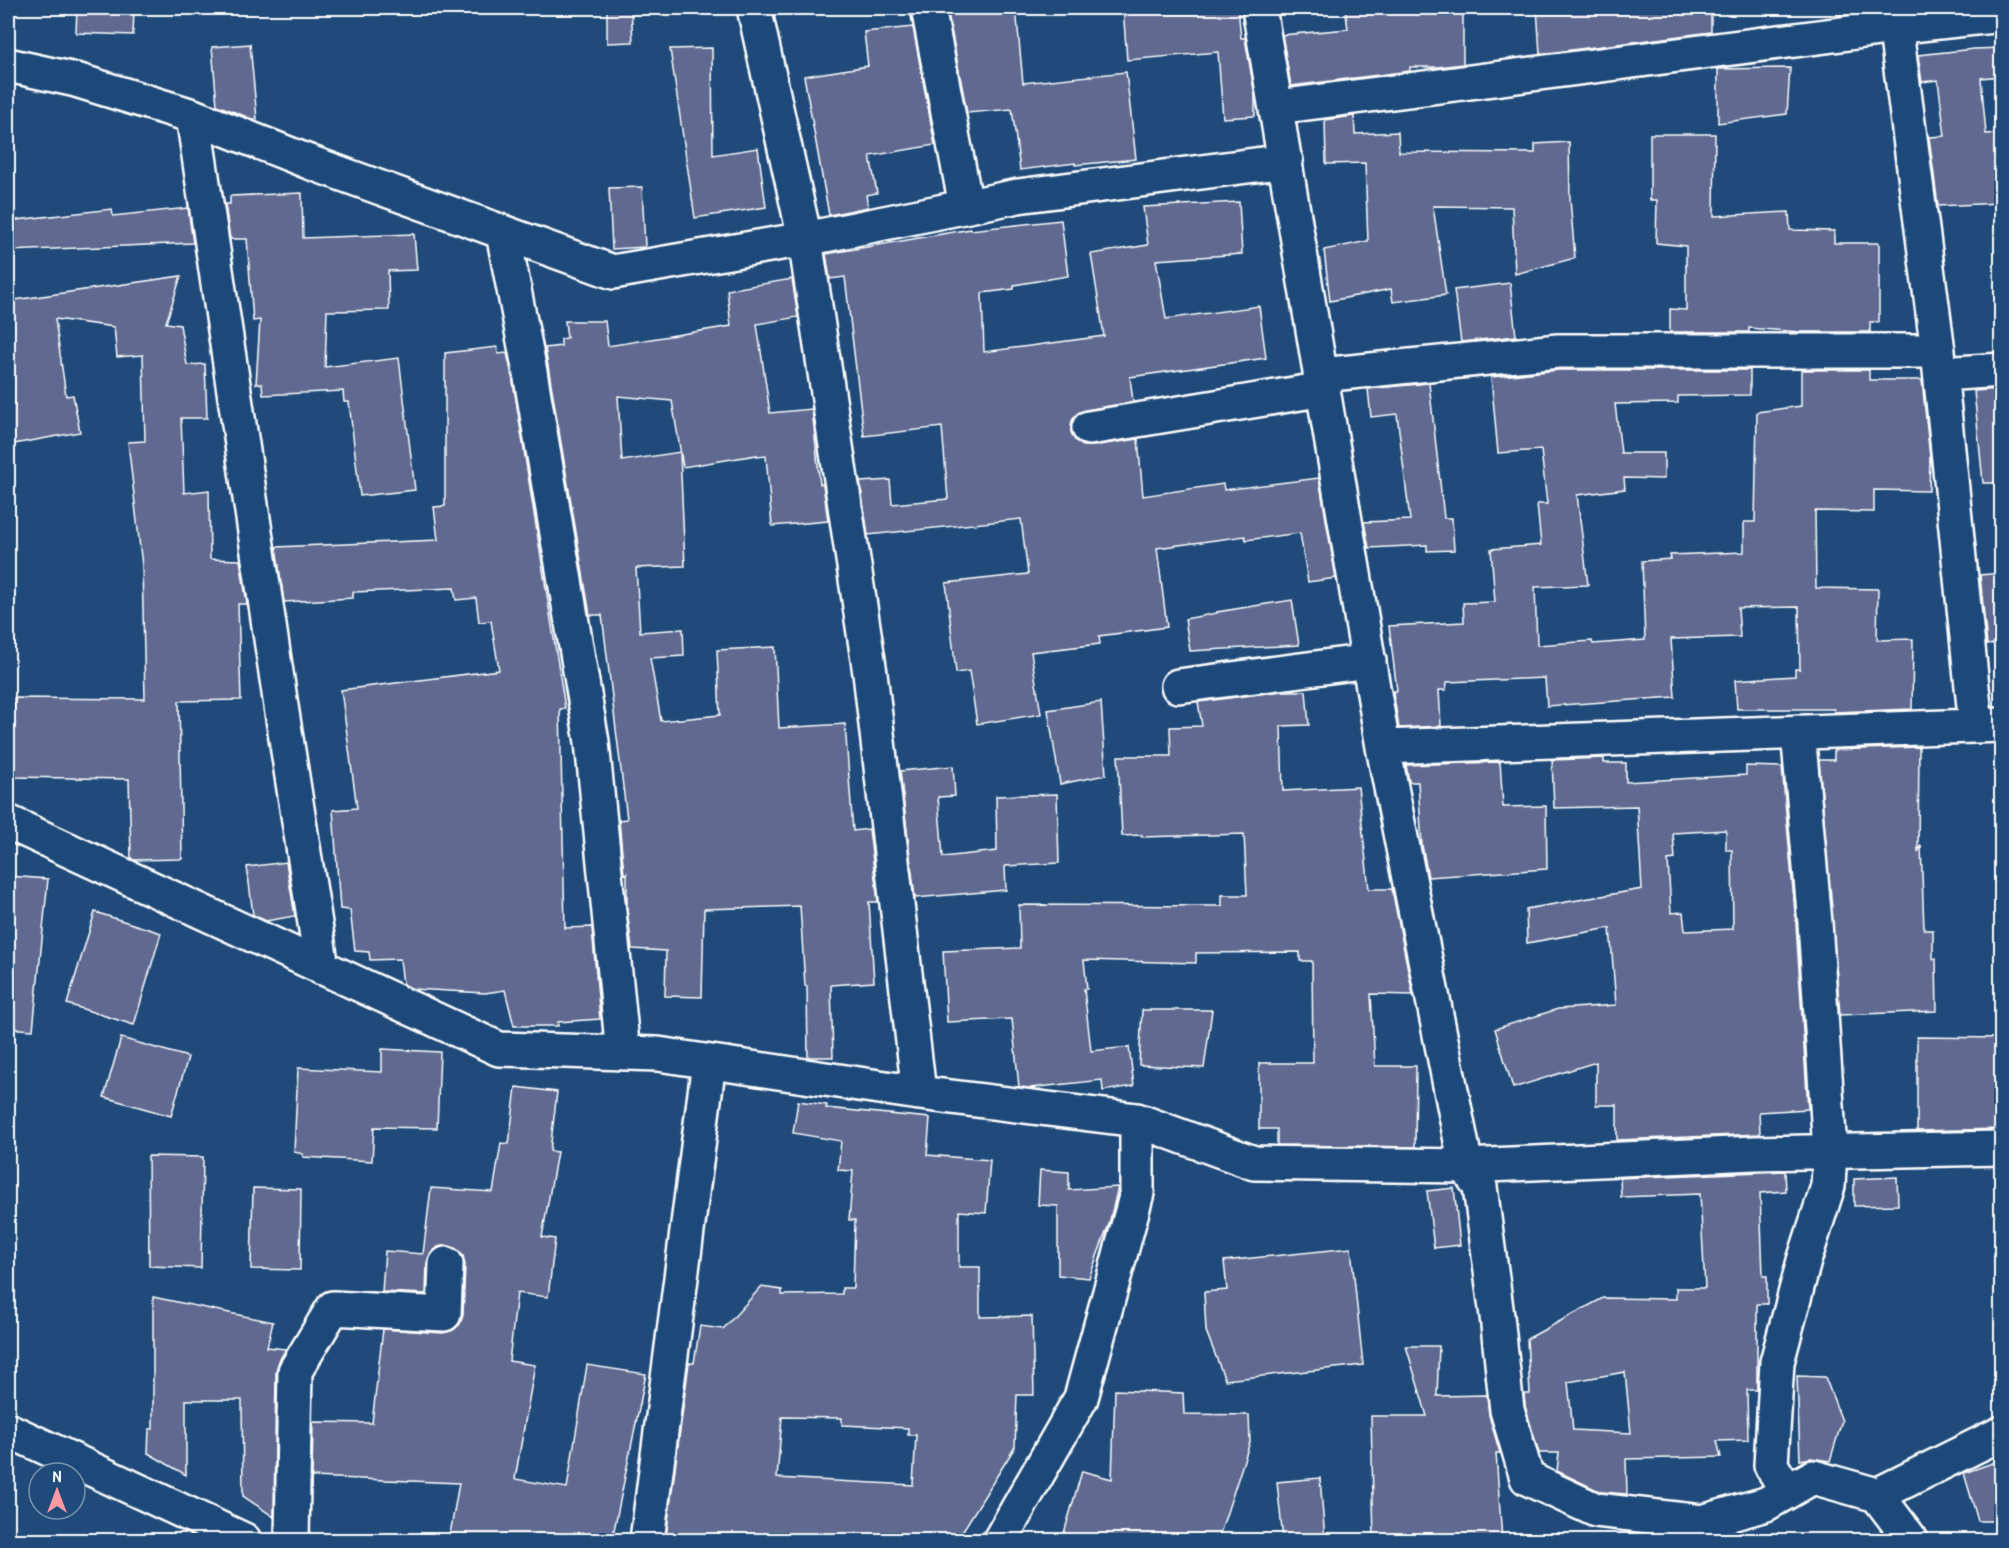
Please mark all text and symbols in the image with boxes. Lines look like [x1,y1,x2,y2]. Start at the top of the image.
north arrow [27,1461,87,1521]
text: N [53,1465,62,1487]

